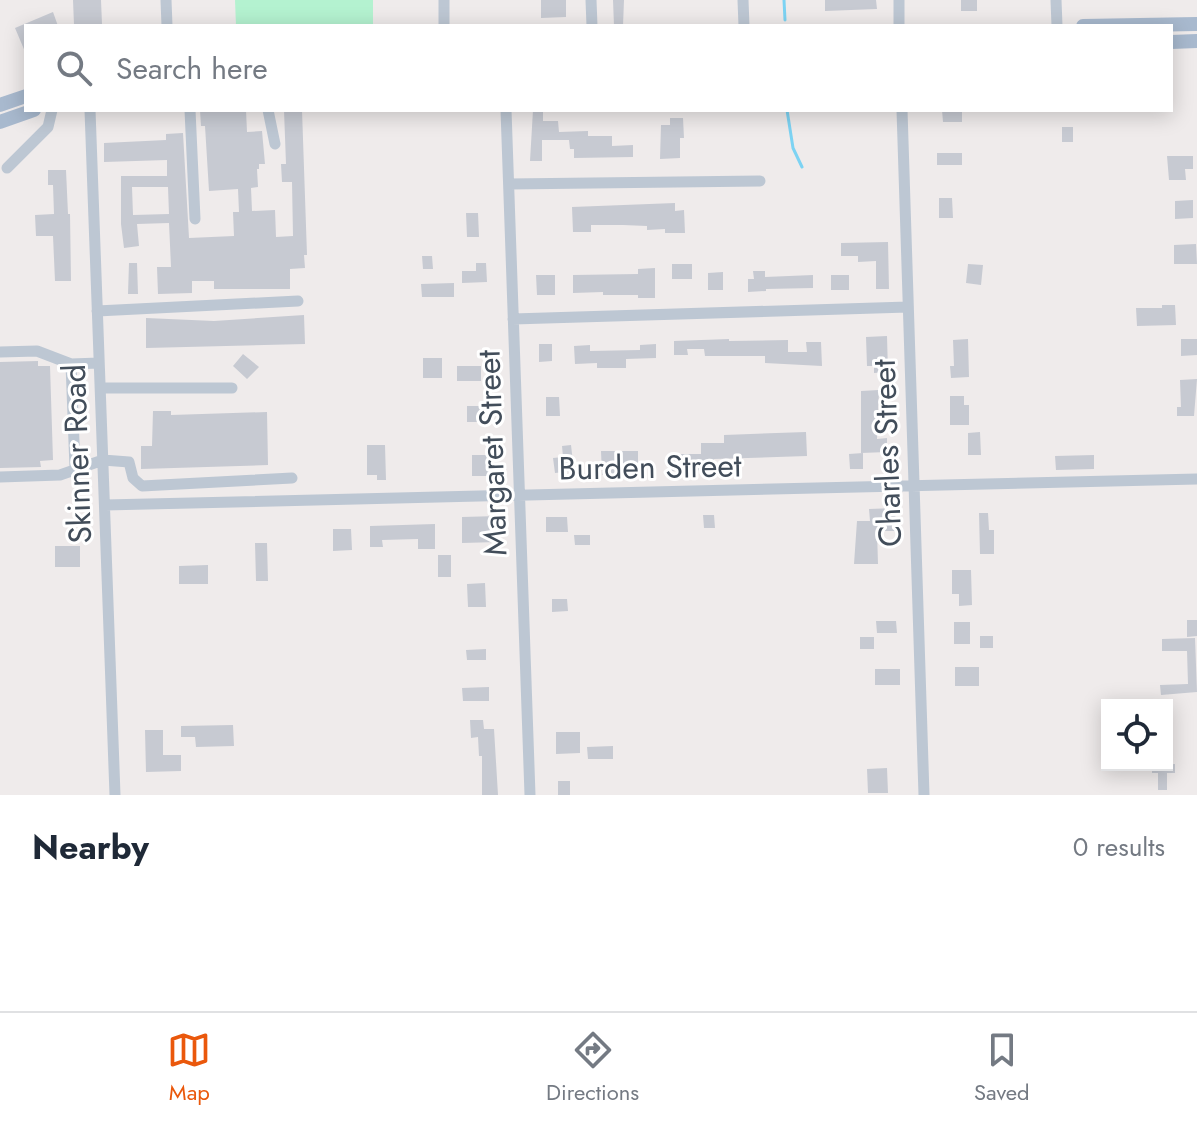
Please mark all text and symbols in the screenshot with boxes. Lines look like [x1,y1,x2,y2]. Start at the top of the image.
search box [24,24,1173,112]
icon: search [52,46,96,90]
text: Search here [116,47,268,90]
street label: Margaret Street [465,349,519,557]
street label: Charles Street [861,358,913,548]
street label: Skinner Road [51,363,103,545]
street label: Burden Street [558,442,742,492]
map controls [1101,699,1173,771]
button: locate [1101,699,1173,771]
text: Nearby [32,823,149,872]
text: 0 results [1073,828,1165,866]
tab: Map [167,1028,211,1108]
tab: Directions [546,1028,639,1108]
tab: Saved [974,1028,1030,1108]

